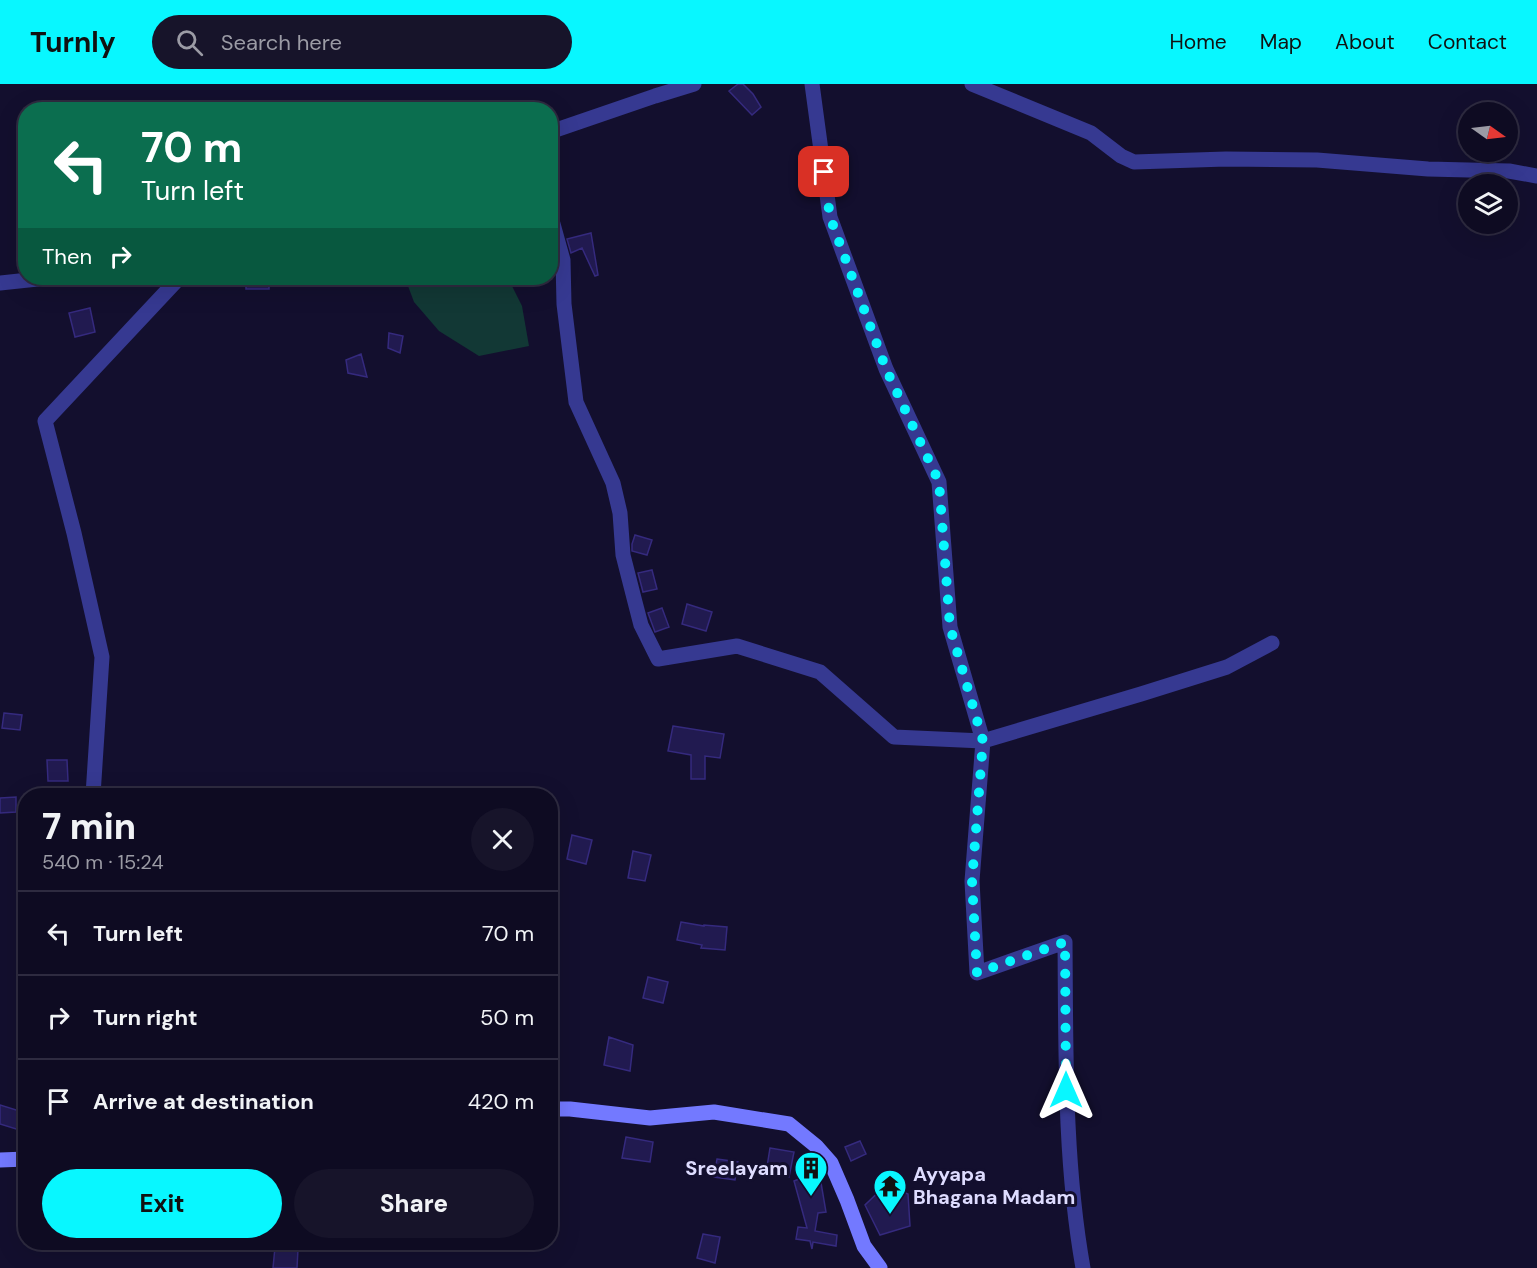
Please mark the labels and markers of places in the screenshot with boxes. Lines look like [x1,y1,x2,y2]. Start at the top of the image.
pin [798,146,849,197]
building icon: Sreelayam [793,1150,829,1197]
place label: Sreelayam [685,1155,788,1181]
place label: Ayyapa Bhagana Madam [913,1161,1075,1210]
temple icon: Ayyapa Bhagana Madam [872,1168,908,1215]

